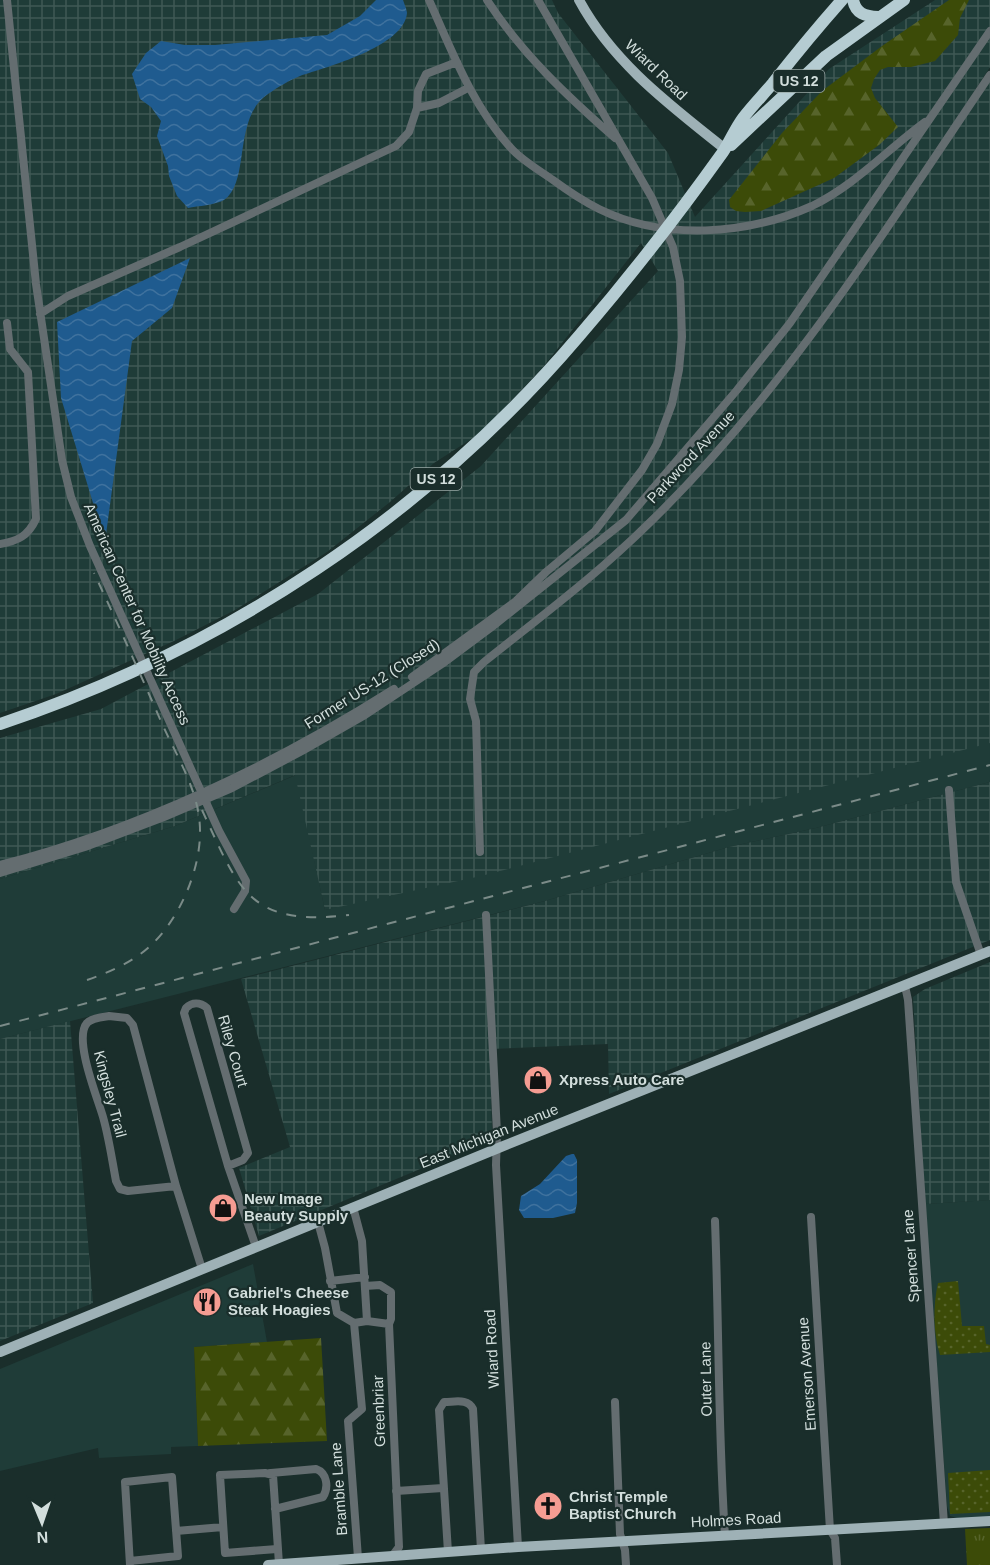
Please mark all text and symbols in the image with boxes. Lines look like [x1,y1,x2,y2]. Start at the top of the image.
street label: Wiard Road [622,36,691,103]
road number: US 12 [774,70,824,92]
street label: Parkwood Avenue [643,407,738,507]
road number: US 12 [410,468,462,490]
street label: American Center for Mobility Access [81,500,194,727]
street label: Former US-12 (Closed) [301,635,442,732]
street label: Riley Court [215,1013,252,1090]
street label: Kingsley Trail [91,1049,130,1139]
shop icon: Xpress Auto Care [522,1064,554,1096]
place label: Xpress Auto Care [559,1071,684,1088]
street label: East Michigan Avenue [417,1100,561,1171]
place label: New Image Beauty Supply [244,1190,349,1224]
shop icon: New Image Beauty Supply [207,1192,239,1224]
street label: Spencer Lane [899,1209,922,1303]
place label: Gabriel's Cheese Steak Hoagies [228,1284,349,1318]
restaurant icon: Gabriel's Cheese Steak Hoagies [191,1286,223,1318]
street label: Wiard Road [481,1309,502,1389]
street label: Emerson Avenue [794,1317,819,1431]
street label: Outer Lane [696,1341,715,1417]
street label: Greenbriar [369,1375,388,1447]
street label: Bramble Lane [327,1442,350,1536]
place label: Christ Temple Baptist Church [569,1488,677,1522]
church icon: Christ Temple Baptist Church [532,1490,564,1522]
north arrow [12,1493,72,1553]
street label: Holmes Road [690,1509,782,1530]
text: N [36,1529,49,1546]

